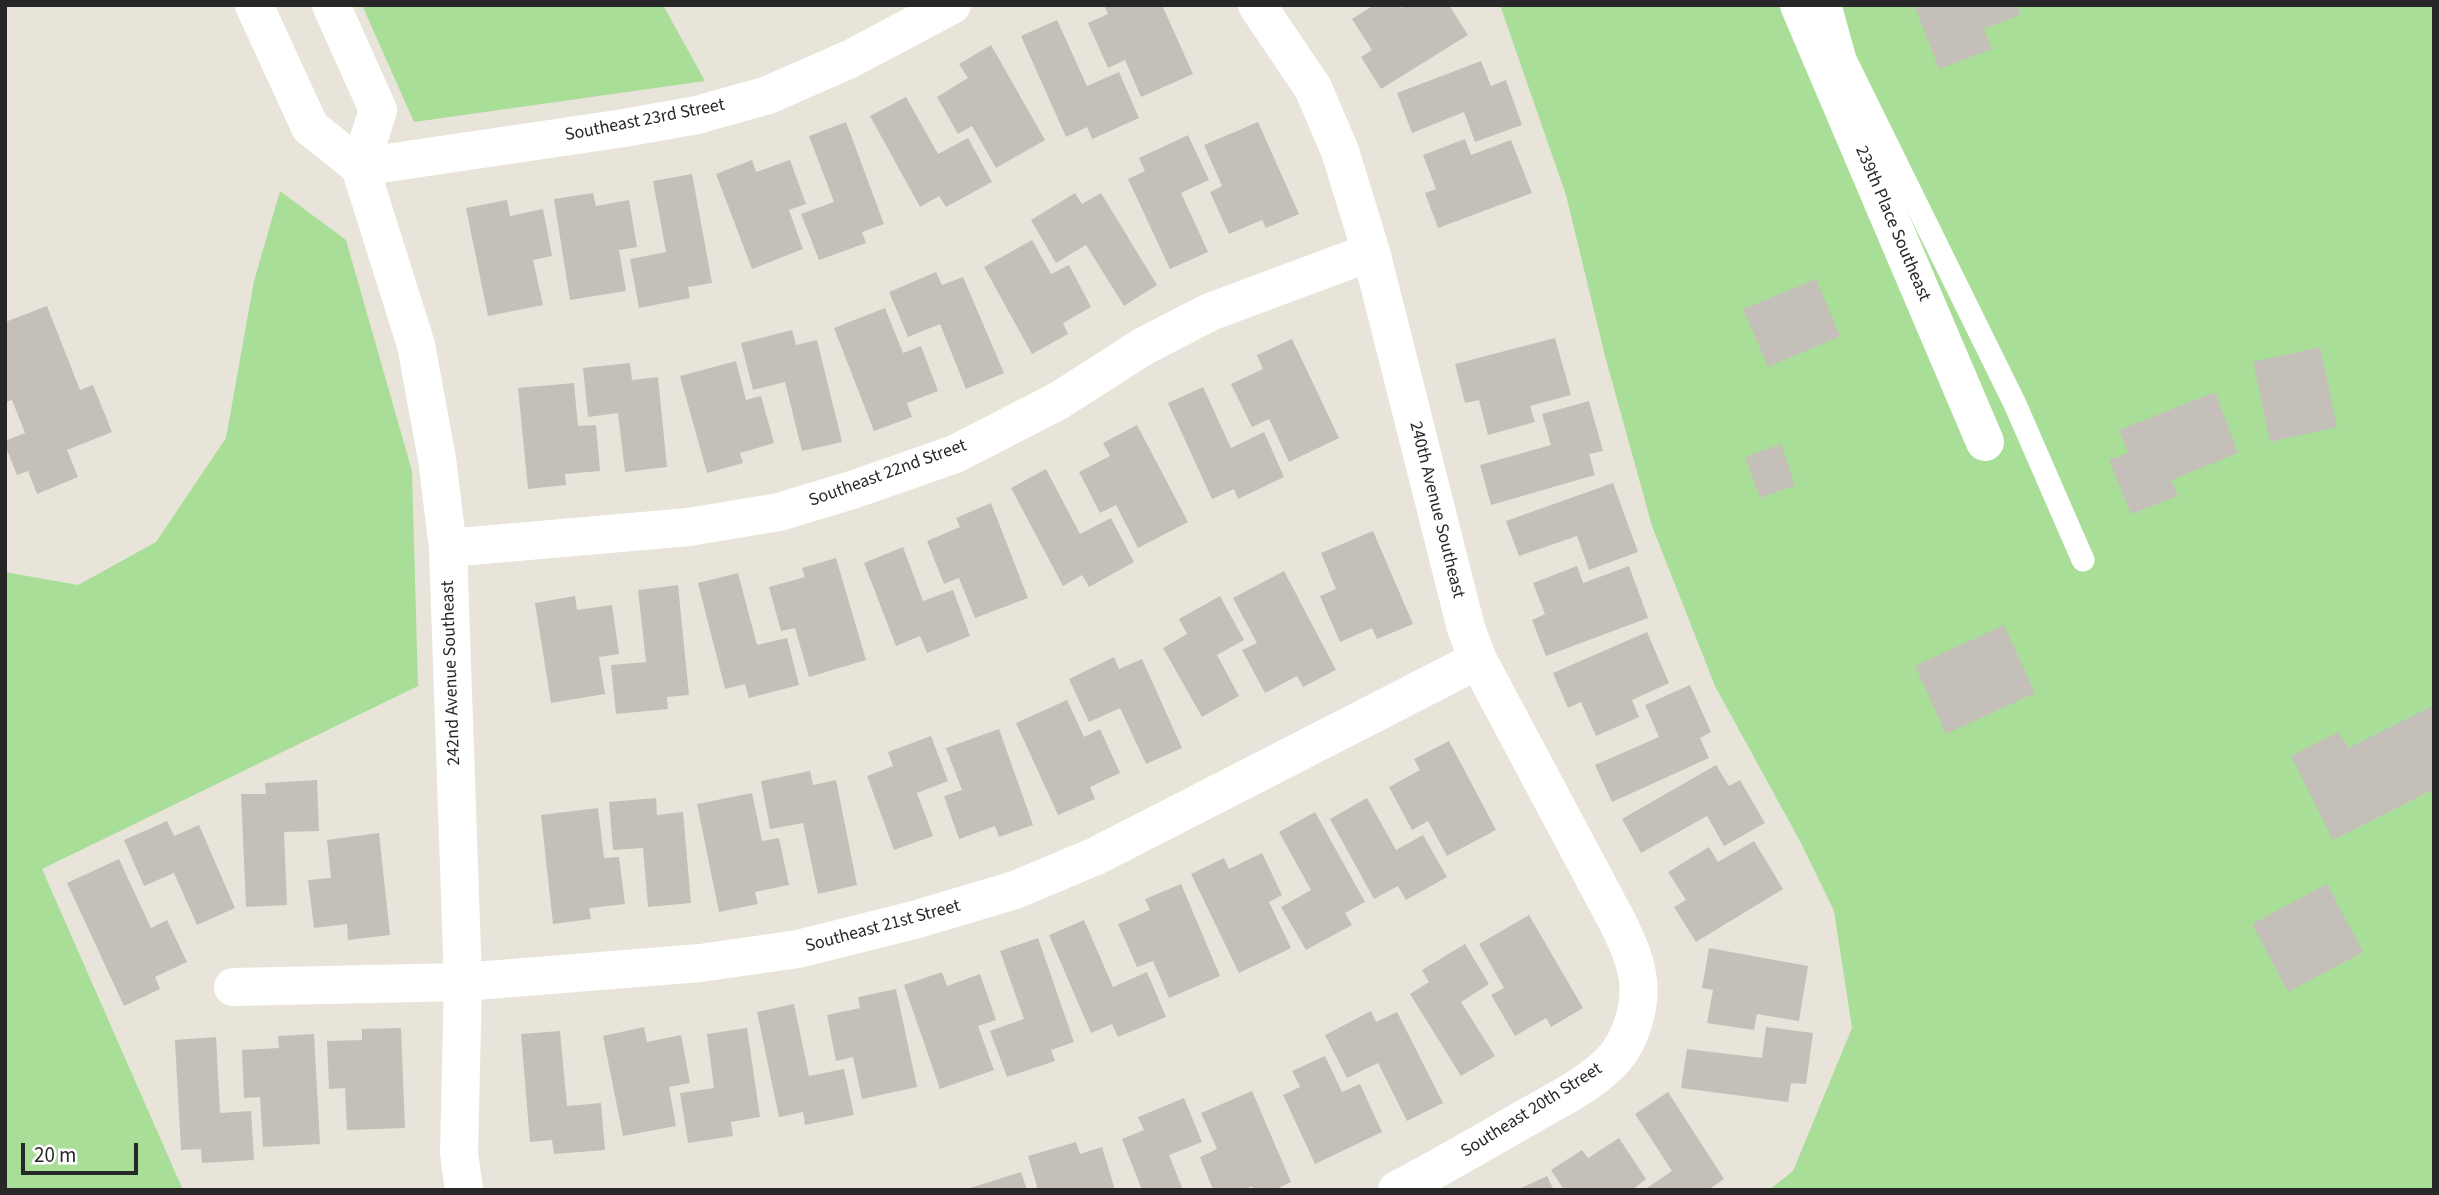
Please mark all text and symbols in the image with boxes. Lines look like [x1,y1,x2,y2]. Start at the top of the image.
street label: Southeast 23rd Street [563,95,727,147]
street label: 239th Place Southeast [1850,143,1934,305]
street label: 240th Avenue Southeast [1404,419,1468,601]
street label: Southeast 22nd Street [806,435,970,513]
street label: 242nd Avenue Southeast [438,580,466,766]
street label: Southeast 21st Street [803,896,963,958]
street label: Southeast 20th Street [1458,1059,1606,1163]
scale bar [24,1128,142,1172]
text: 20 m [34,1140,76,1170]

